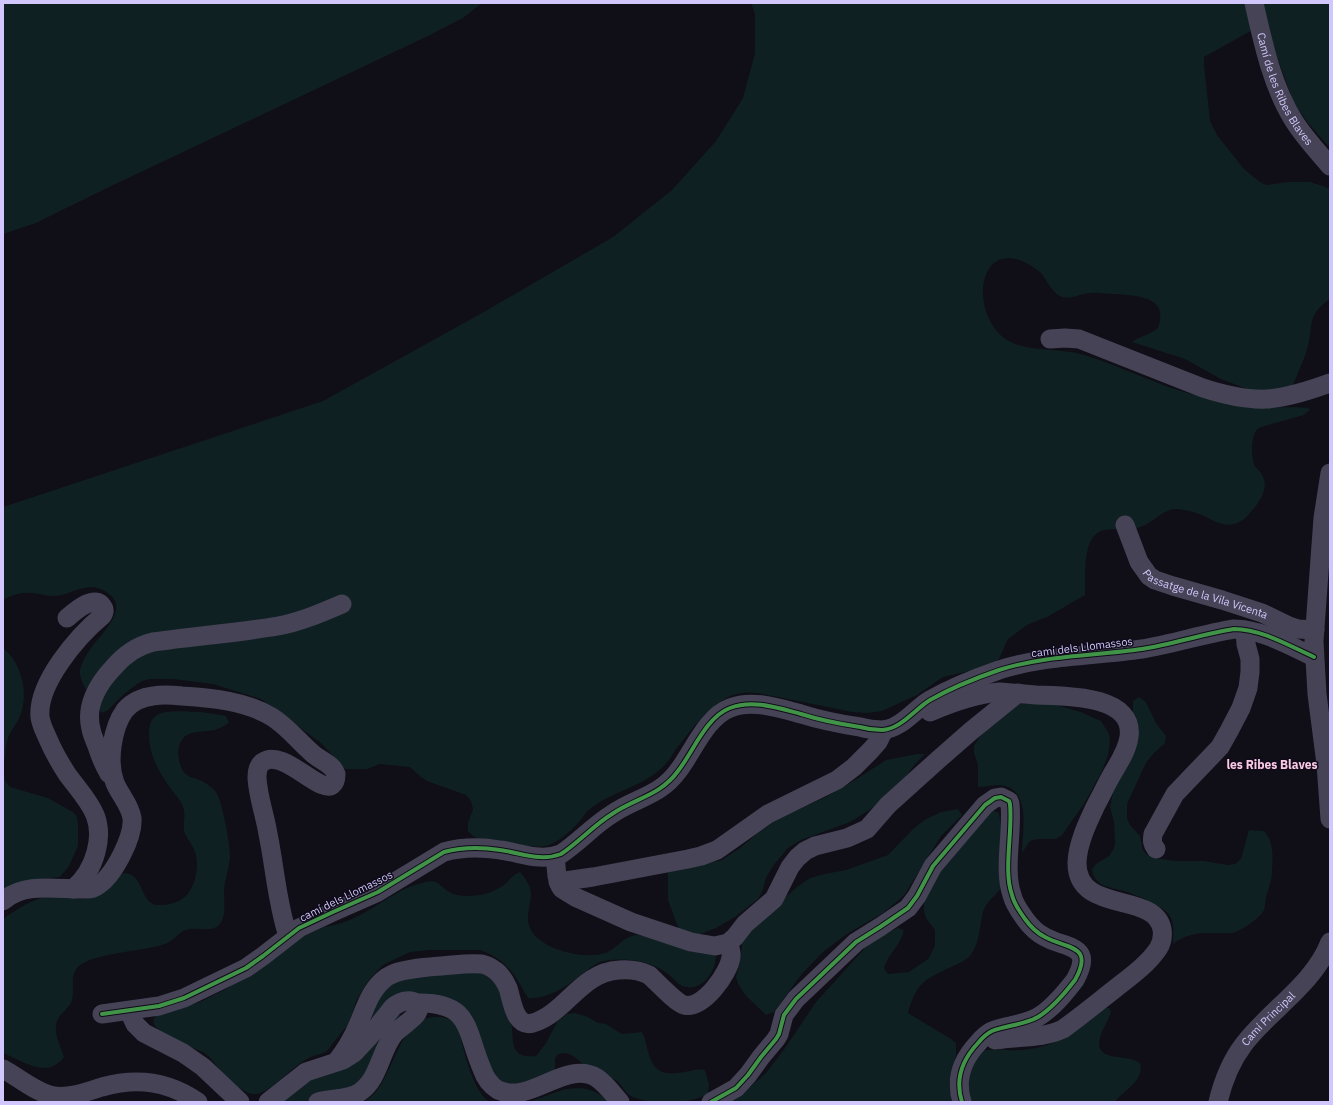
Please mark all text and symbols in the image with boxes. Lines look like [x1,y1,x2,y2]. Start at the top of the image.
street label: Camí de les Ribes Blaves [1254,31,1316,148]
street label: Passatge de la Vila Vicenta [1139,567,1270,622]
street label: camí dels Llomassos [1031,634,1133,660]
district label: les Ribes Blaves [1226,757,1318,772]
street label: camí dels Llomassos [297,867,395,925]
street label: Camí Principal [1238,989,1298,1049]

